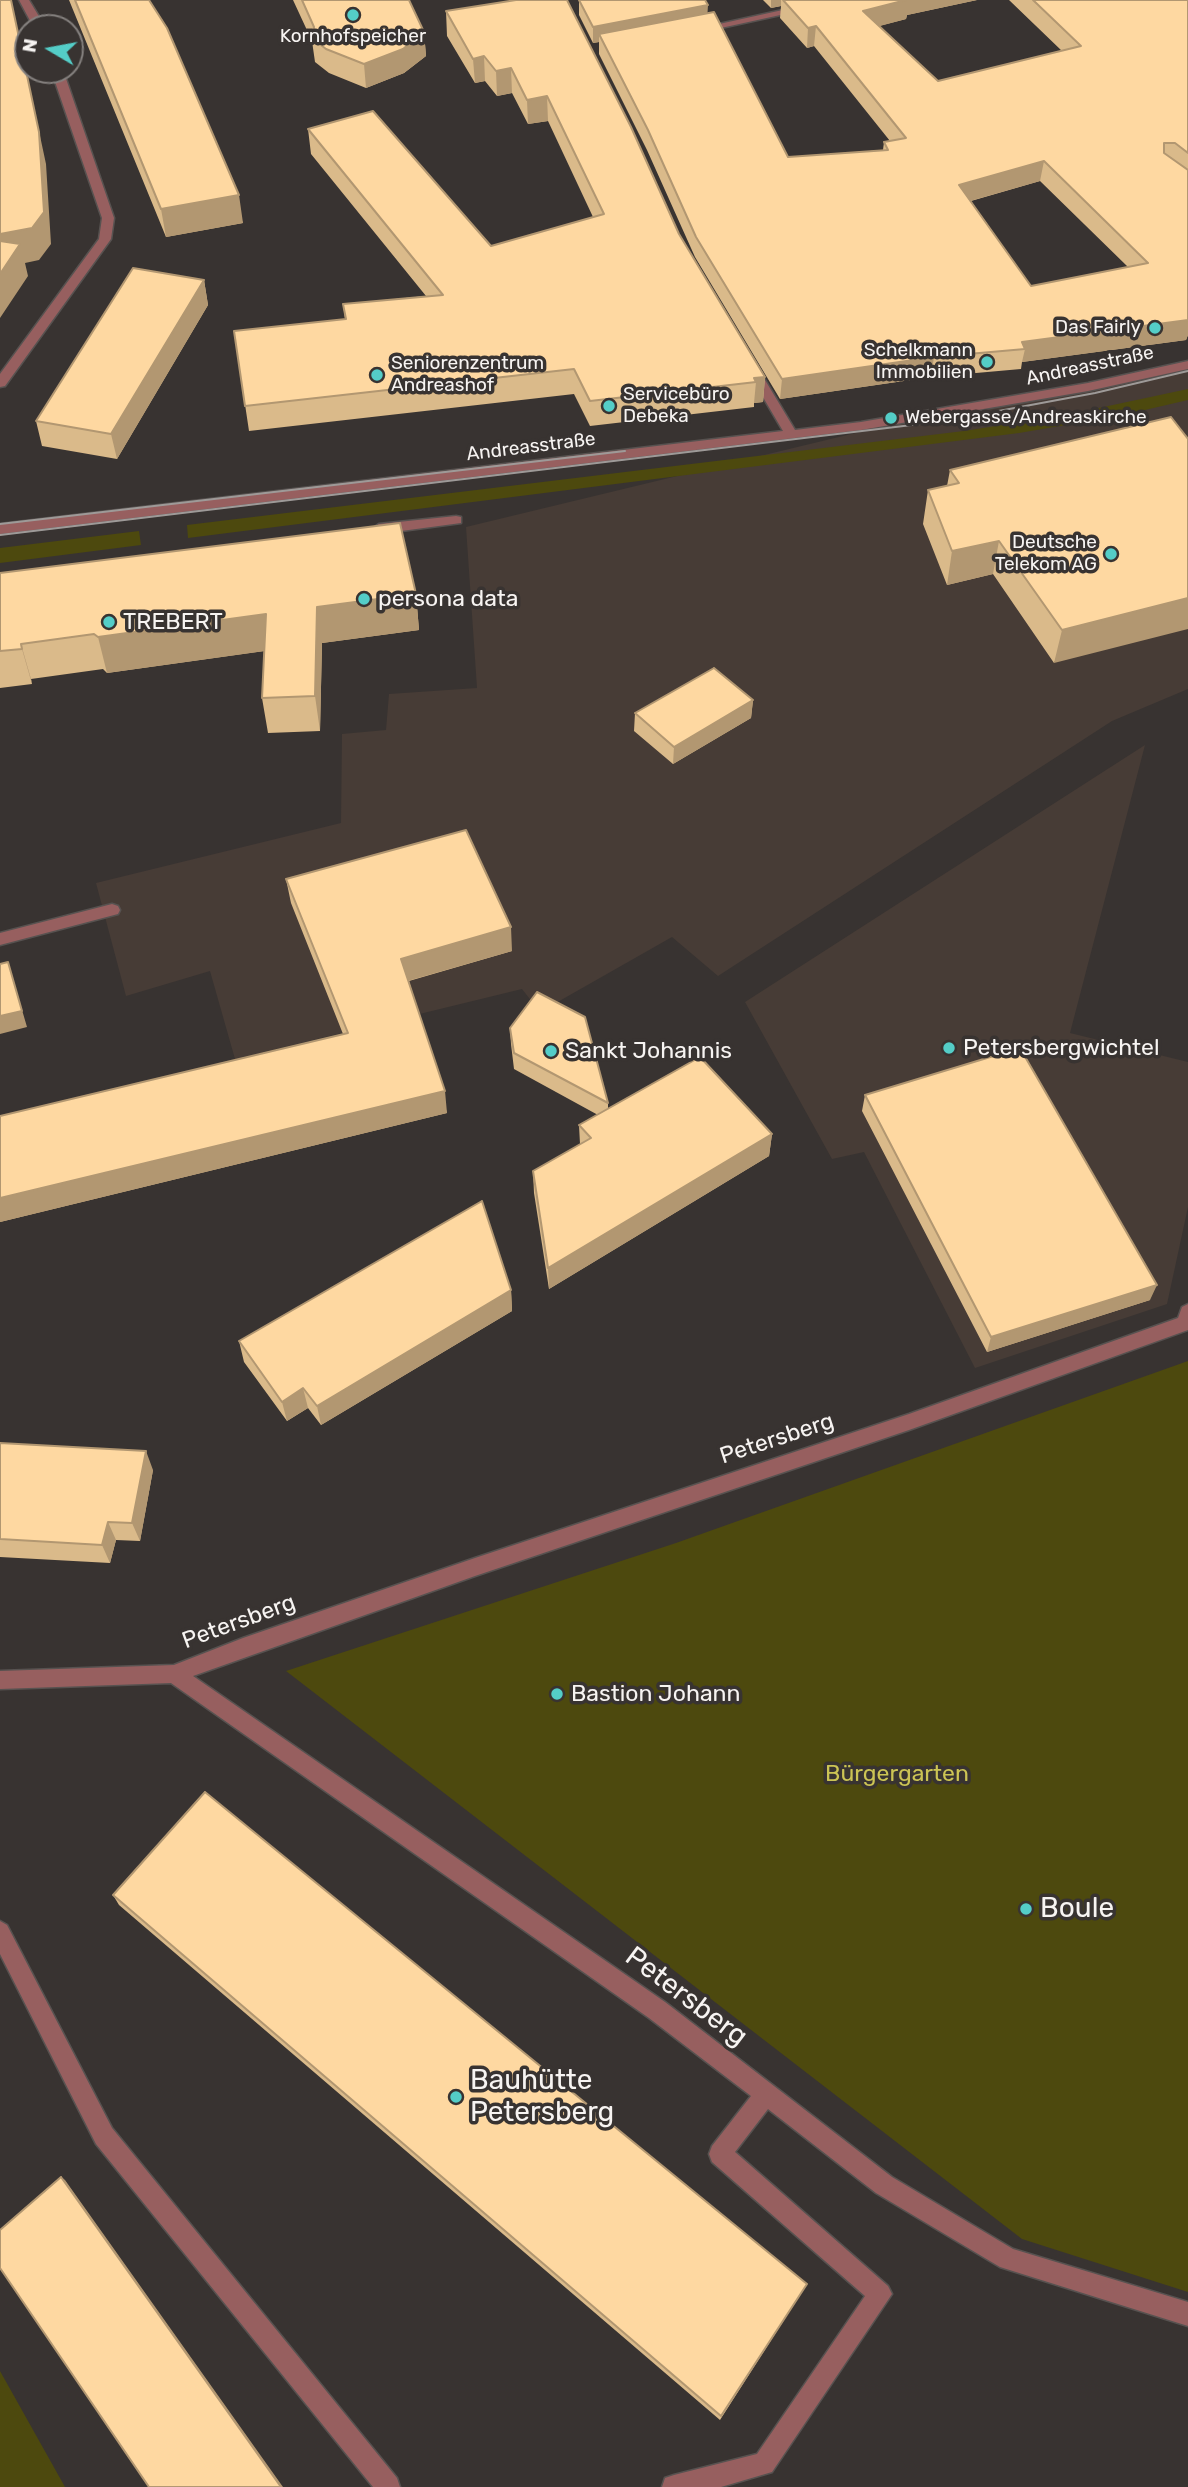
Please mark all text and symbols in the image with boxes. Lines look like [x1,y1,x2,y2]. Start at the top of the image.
marker: Kornhofspeicher [345,7,361,23]
north arrow [14,14,84,84]
place label: Kornhofspeicher [280,26,426,48]
text: N [17,37,42,54]
place label: Das Fairly [1055,317,1141,339]
marker: Das Fairly [1147,320,1163,336]
place label: Schelkmann Immobilien [864,340,973,384]
street label: Andreasstraße [1024,341,1156,391]
place label: Seniorenzentrum Andreashof [391,353,544,397]
marker: Schelkmann Immobilien [979,354,995,370]
marker: Seniorenzentrum Andreashof [369,367,385,383]
place label: Servicebüro Debeka [623,384,730,428]
marker: Servicebüro Debeka [601,398,617,414]
place label: Webergasse/Andreaskirche [905,407,1147,429]
marker: Webergasse/Andreaskirche [883,410,899,426]
street label: Andreasstraße [465,428,597,466]
place label: Deutsche Telekom AG [995,532,1097,576]
marker: Deutsche Telekom AG [1103,546,1119,562]
place label: persona data [378,585,518,613]
marker: persona data [356,591,372,607]
place label: TREBERT [123,608,223,636]
marker: TREBERT [101,614,117,630]
place label: Petersbergwichtel [963,1034,1160,1062]
place label: Sankt Johannis [565,1037,732,1065]
marker: Petersbergwichtel [941,1040,957,1056]
marker: Sankt Johannis [543,1043,559,1059]
street label: Petersberg [716,1408,838,1470]
street label: Petersberg [179,1589,299,1655]
place label: Bastion Johann [571,1680,740,1708]
marker: Bastion Johann [549,1686,565,1702]
park label: Bürgergarten [825,1760,969,1788]
place label: Boule [1040,1892,1114,1926]
marker: Boule [1018,1901,1034,1917]
street label: Petersberg [618,1940,754,2054]
place label: Bauhütte Petersberg [470,2064,614,2130]
marker: Bauhütte Petersberg [448,2089,464,2105]

